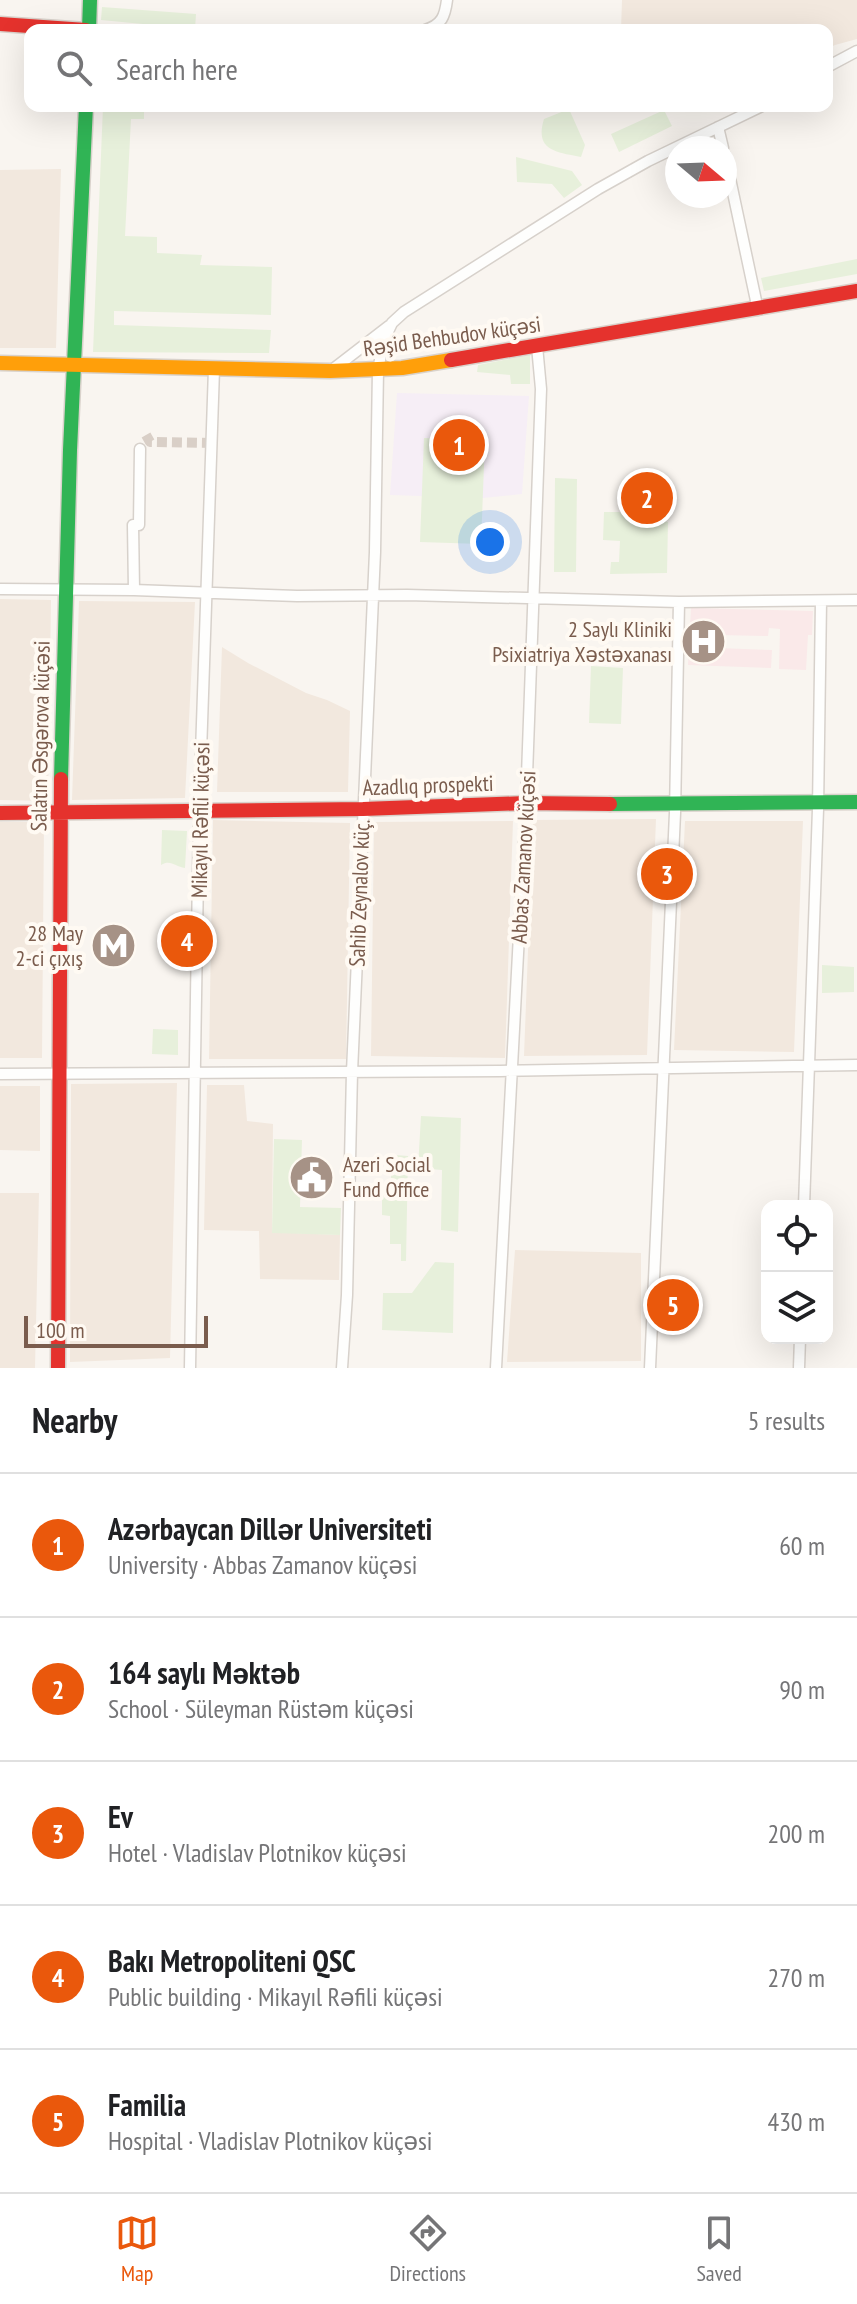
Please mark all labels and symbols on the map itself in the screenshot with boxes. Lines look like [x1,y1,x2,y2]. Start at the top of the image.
north arrow [665,136,737,208]
street label: Rəşid Behbudov küçəsi [361,310,543,362]
pin: 1 [433,415,485,475]
pin: 2 [621,468,673,528]
your location [470,522,510,562]
place label: 2 Saylı Kliniki Psixiatriya Xəstəxanası [492,615,672,668]
hospital icon: 2 Saylı Kliniki Psixiatriya Xəstəxanası [679,618,727,666]
street label: Salatın Əsgərova küçəsi [24,640,56,832]
street label: Mikayıl Rəfili küçəsi [185,742,215,898]
street label: Azadlıq prospekti [362,769,494,801]
street label: Abbas Zamanov küçəsi [504,770,542,944]
street label: Sahib Zeynalov küç. [342,819,376,967]
pin: 3 [641,844,693,904]
pin: 4 [161,911,213,971]
place label: 28 May 2-ci çıxış [16,919,84,972]
metro station icon: 28 May 2-ci çıxış [90,922,138,970]
place label: Azeri Social Fund Office [343,1150,432,1203]
public building icon: Azeri Social Fund Office [288,1153,336,1201]
pin: 5 [647,1275,699,1335]
scale bar [24,1312,208,1348]

